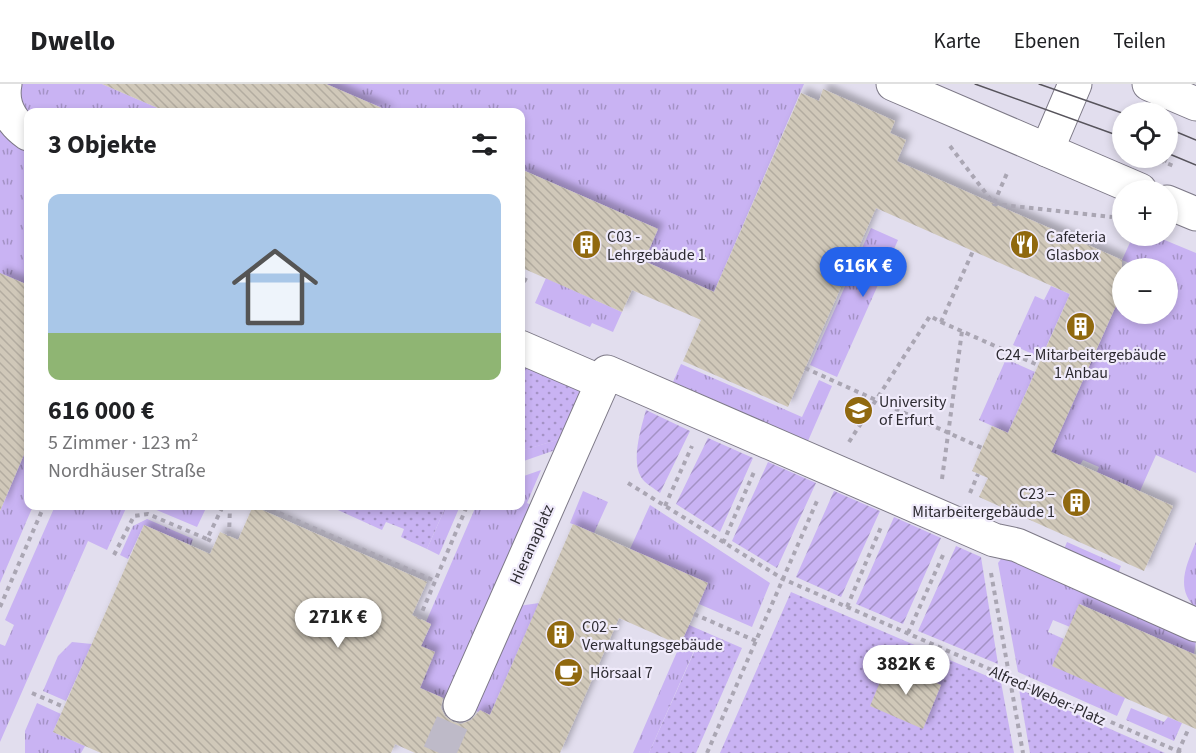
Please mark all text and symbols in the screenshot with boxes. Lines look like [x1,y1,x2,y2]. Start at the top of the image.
text: Dwello [30,21,115,61]
text: Karte [934,26,981,56]
text: Ebenen [1014,26,1080,56]
text: Teilen [1113,26,1166,56]
map controls [1112,102,1178,324]
button: locate [1112,102,1178,168]
text: 3 Objekte [48,126,157,163]
icon: filters [468,128,501,161]
button: + [1112,180,1178,246]
place label: C03 - Lehrgebäude 1 [607,226,706,266]
place label: Cafeteria Glasbox [1046,226,1106,266]
building icon: C03 - Lehrgebäude 1 [570,229,602,261]
restaurant icon: Cafeteria Glasbox [1009,229,1041,261]
icon: home [221,233,329,341]
pin: 616K € [814,247,912,298]
text: 616K € [834,252,892,280]
button: − [1112,258,1178,324]
building icon: C24 – Mitarbeitergebäude 1 Anbau [1065,310,1097,342]
place label: C24 – Mitarbeitergebäude 1 Anbau [996,344,1166,384]
place label: University of Erfurt [879,391,947,431]
text: 616 000 € [48,392,155,429]
school or university icon: University of Erfurt [842,394,874,426]
text: 5 Zimmer · 123 m² [48,429,198,457]
text: Nordhäuser Straße [48,457,206,485]
place label: C23 – Mitarbeitergebäude 1 [912,483,1055,523]
building icon: C23 – Mitarbeitergebäude 1 [1060,486,1092,518]
street label: Hieranaplatz [505,501,559,588]
pin: 271K € [289,598,387,649]
text: 271K € [309,603,367,631]
place label: C02 – Verwaltungsgebäude [582,616,723,656]
building icon: C02 – Verwaltungsgebäude [545,619,577,651]
pin: 382K € [857,645,955,696]
text: 382K € [877,650,935,678]
cafe icon: Hörsaal 7 [553,656,585,688]
street label: Alfred-Weber-Platz [986,660,1109,731]
place label: Hörsaal 7 [590,662,653,684]

